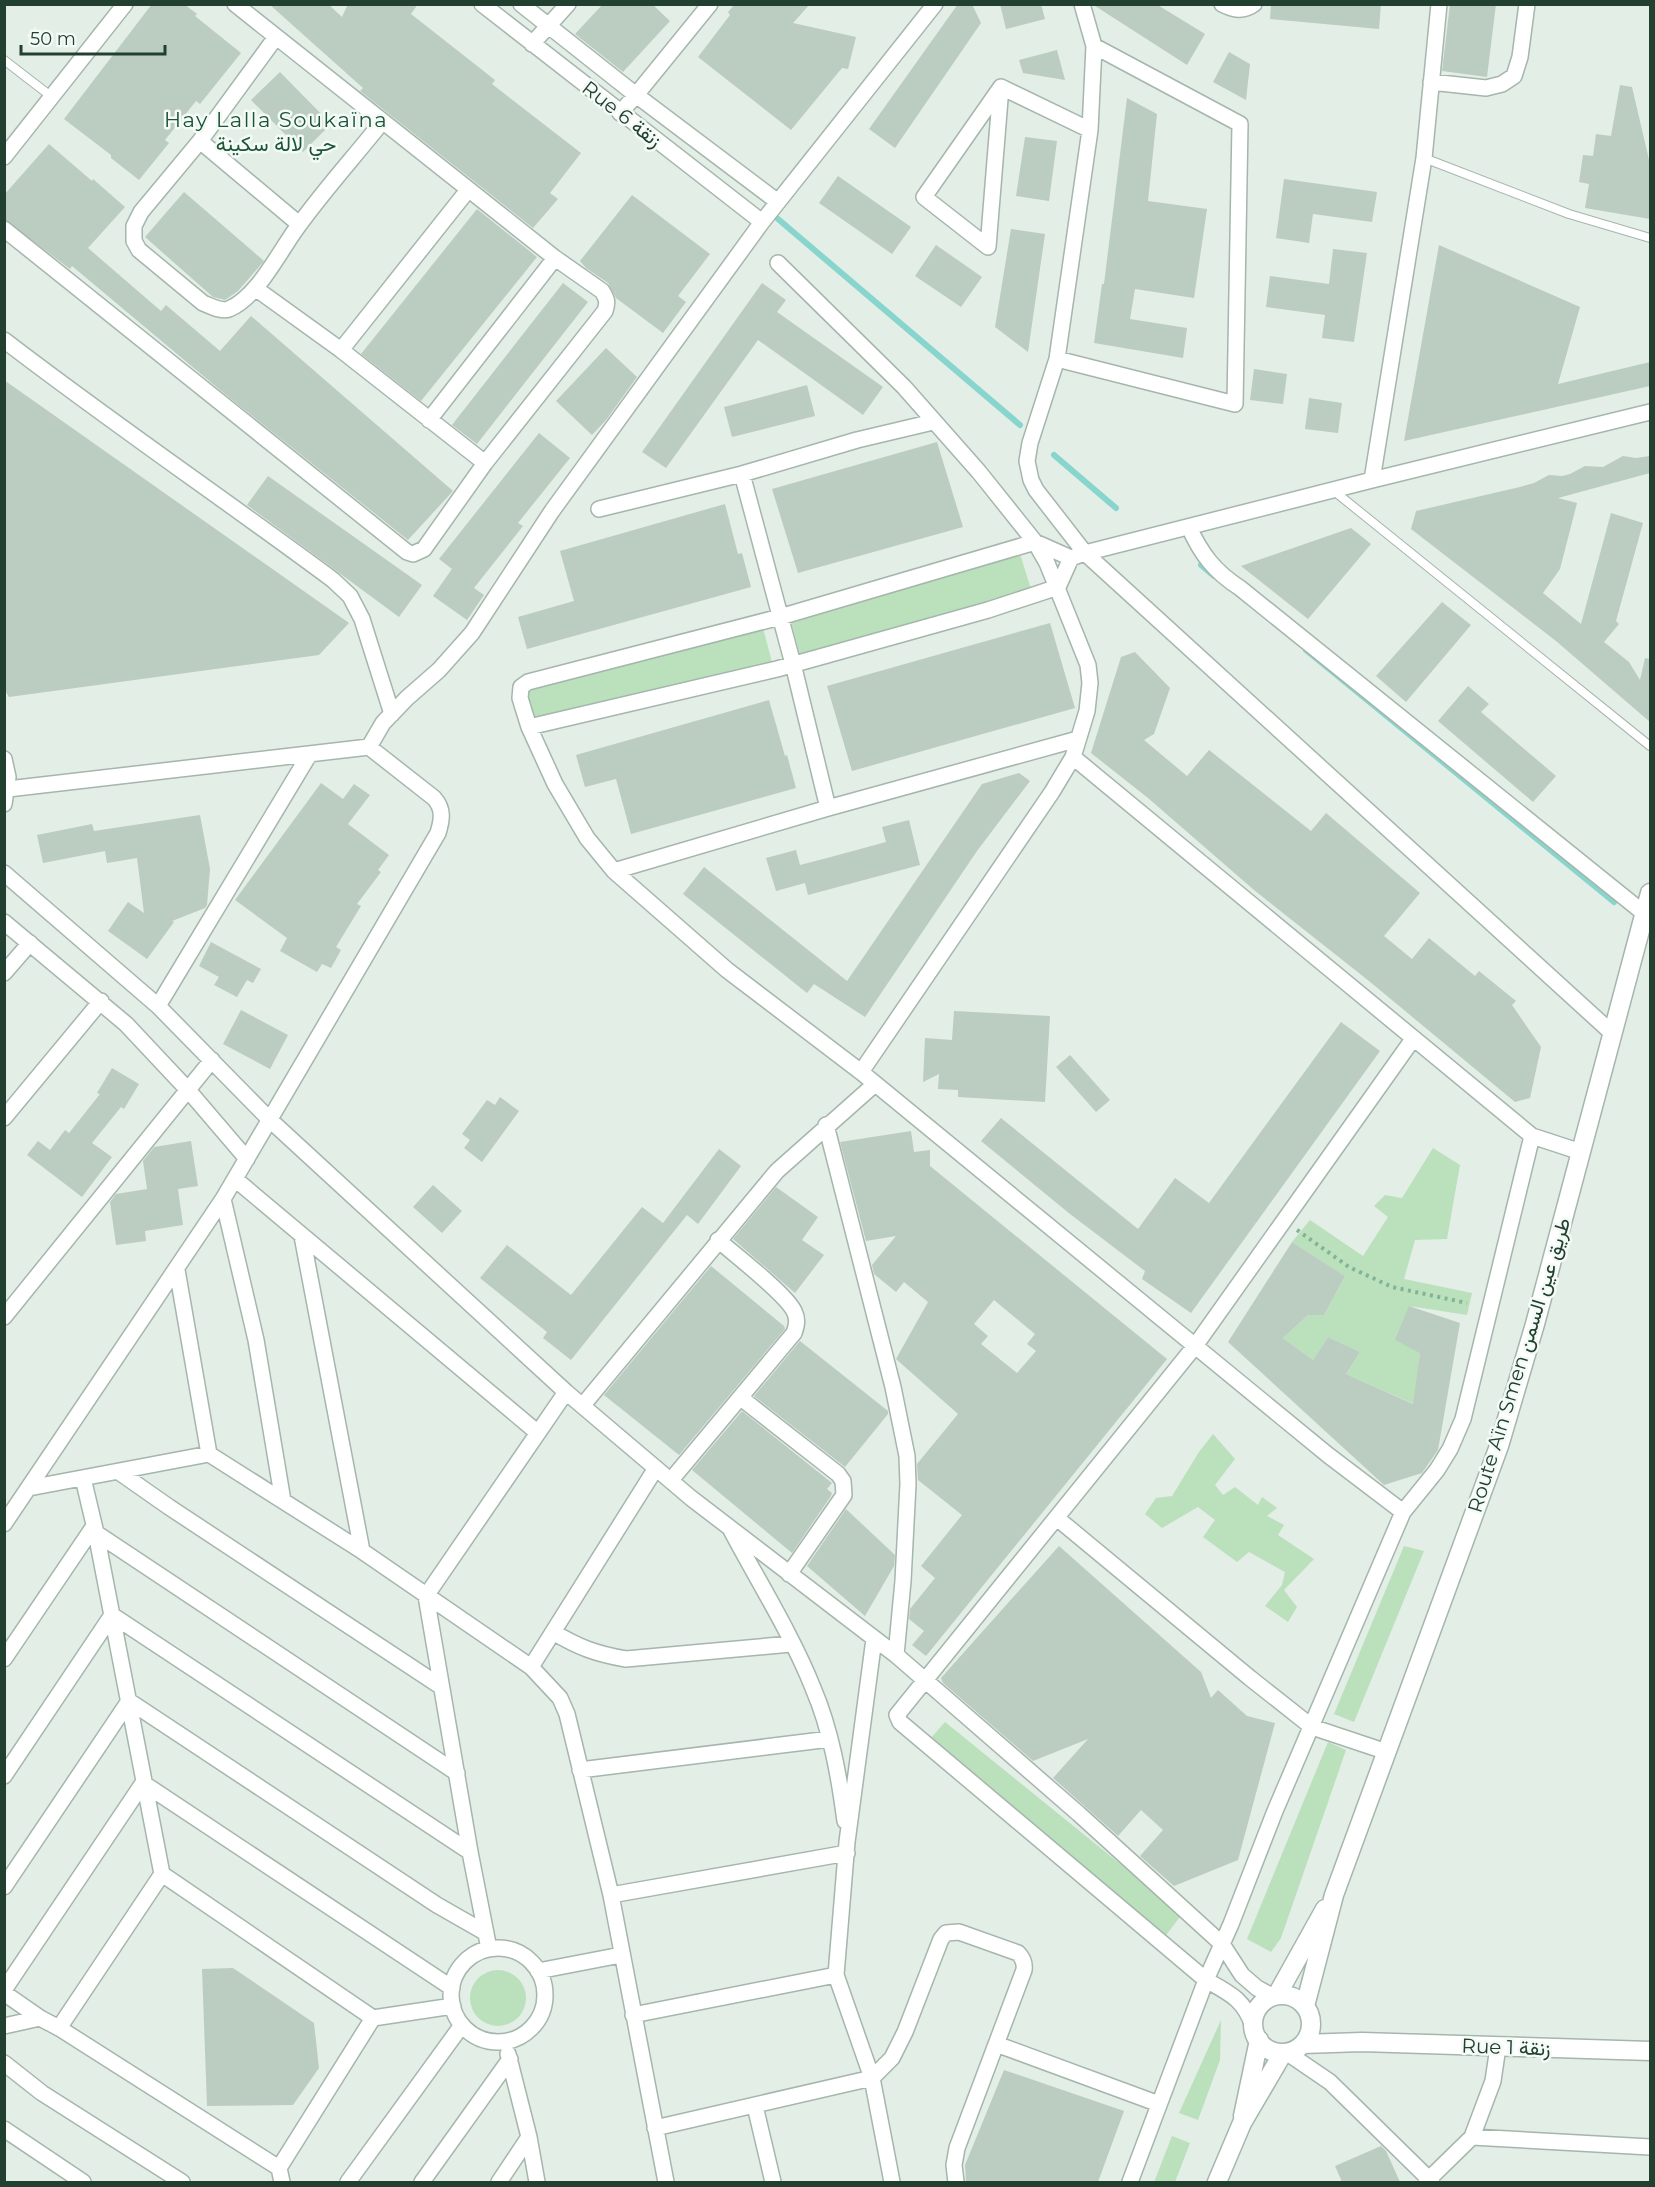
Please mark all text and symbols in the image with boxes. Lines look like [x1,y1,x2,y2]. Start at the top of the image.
scale bar [21,18,165,56]
text: 50 m [30,28,76,50]
street label: Rue 6 زنقة [577,76,666,153]
district label: Hay Lalla Soukaïna حي لالة سكينة [164,107,388,161]
street label: Route Aïn Smen طريق عين السمن [1463,1215,1576,1516]
street label: Rue 1 زنقة [1461,2033,1551,2062]

